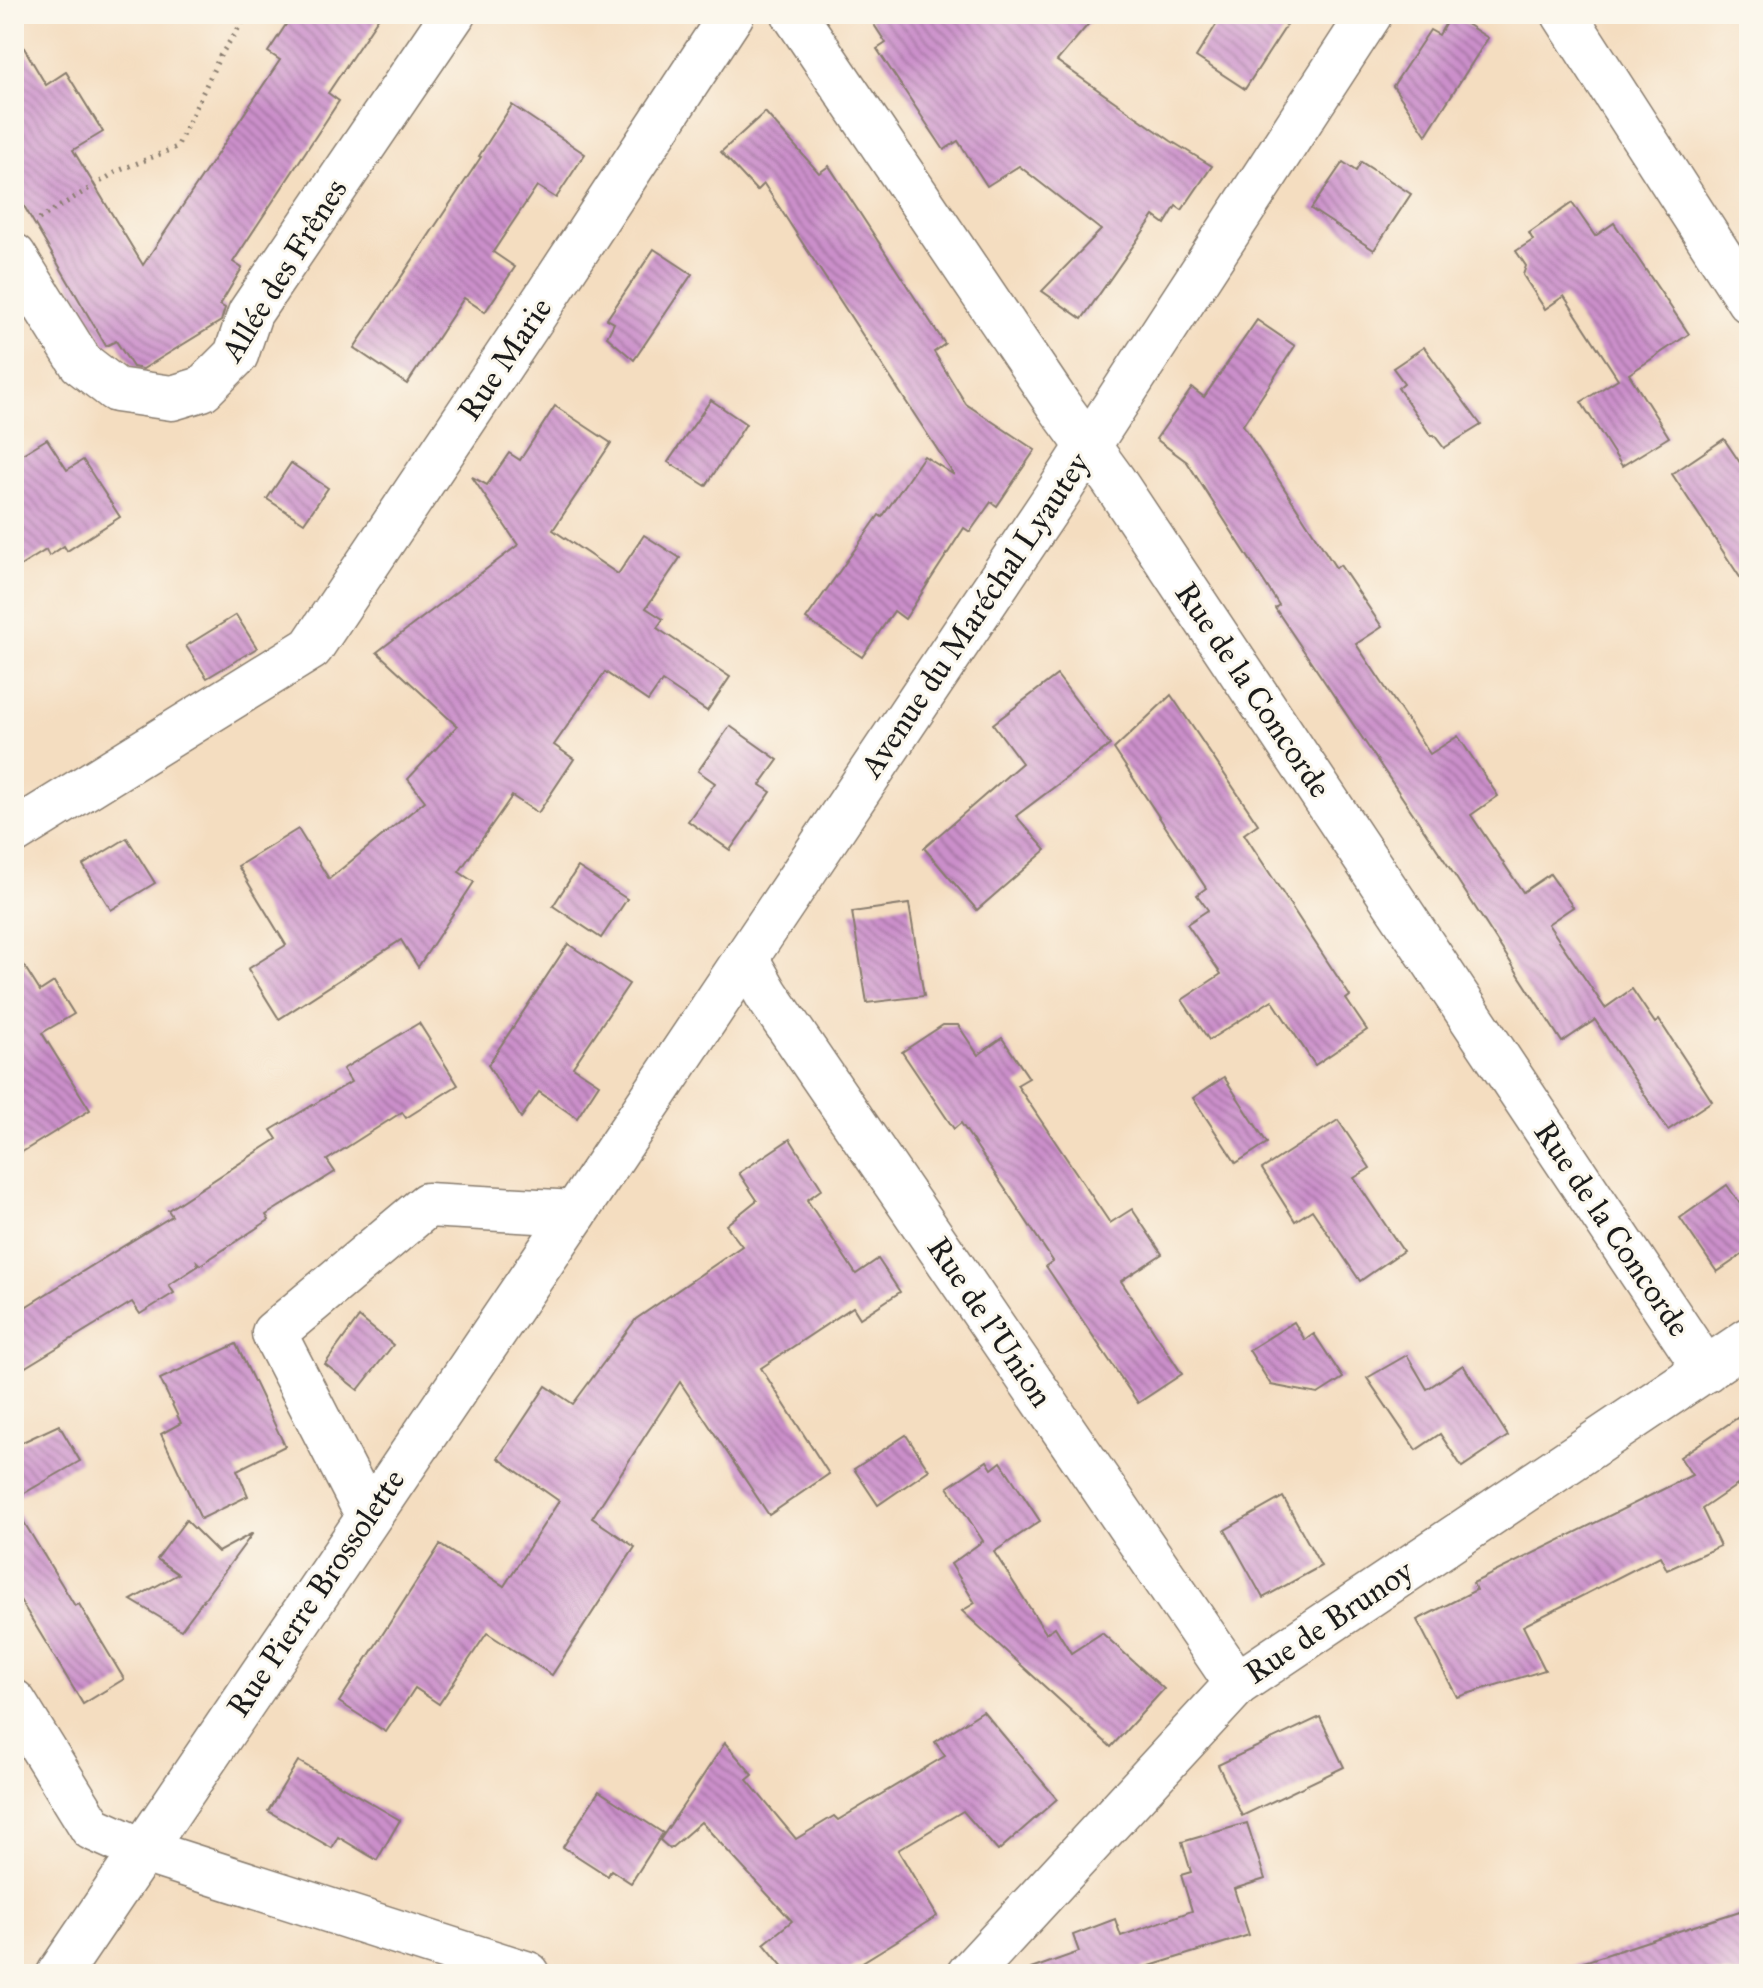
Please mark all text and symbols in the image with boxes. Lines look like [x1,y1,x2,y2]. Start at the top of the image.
street label: Allée des Frênes [211,172,356,370]
street label: Rue Marie [450,290,560,428]
street label: Avenue du Maréchal Lyautey [851,444,1099,786]
street label: Rue de la Concorde [1167,575,1339,805]
street label: Rue de la Concorde [1526,1114,1698,1344]
street label: Rue de l'Union [919,1230,1061,1414]
street label: Rue Pierre Brossolette [219,1462,413,1724]
street label: Rue de Brunoy [1238,1551,1421,1693]

